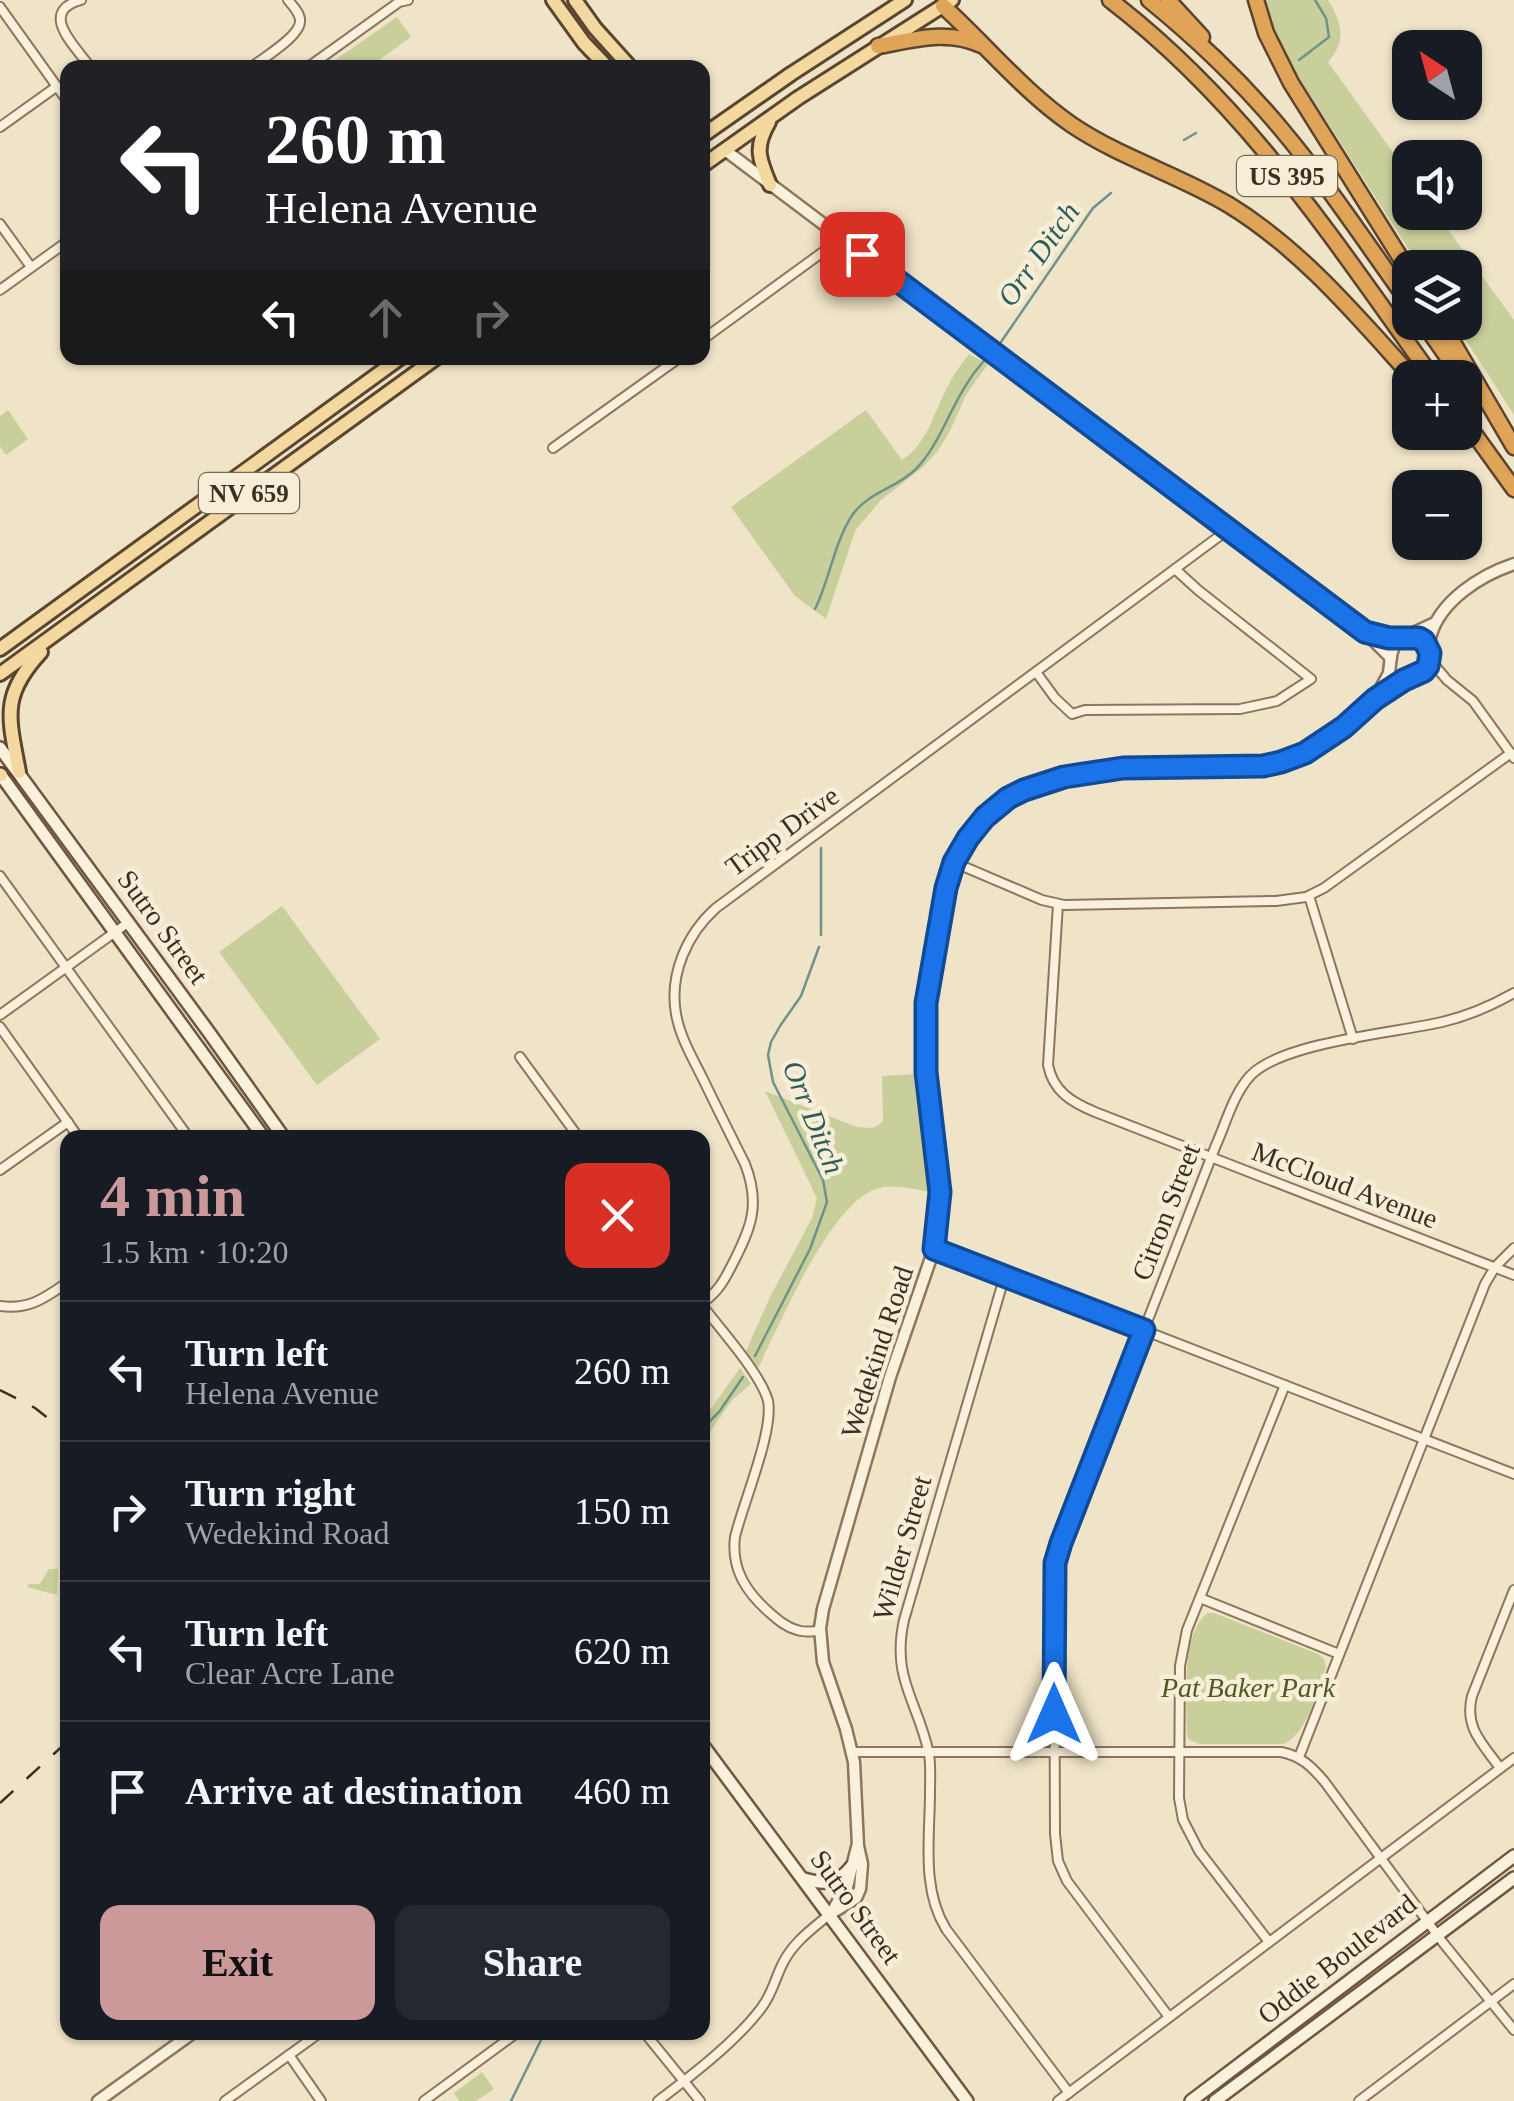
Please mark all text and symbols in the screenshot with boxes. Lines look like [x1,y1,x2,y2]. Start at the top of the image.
north arrow [1392,30,1482,120]
map controls [1392,30,1482,560]
icon: left [100,100,230,230]
text: 260 m [265,101,446,178]
button: sound [1392,140,1482,230]
road number: US 395 [1237,156,1337,196]
text: Helena Avenue [265,183,538,233]
water label: Orr Ditch [990,196,1086,312]
pin [820,212,905,297]
icon: arrive [835,227,890,282]
button: layers [1392,250,1482,340]
icon: left [253,290,308,345]
icon: ahead [358,290,413,345]
icon: right [463,290,518,345]
button: + [1392,360,1482,450]
button: − [1392,470,1482,560]
road number: NV 659 [199,473,299,513]
street label: Tripp Drive [720,780,844,882]
street label: Sutro Street [111,864,215,990]
water label: Orr Ditch [776,1056,852,1178]
street label: McCloud Avenue [1248,1135,1442,1235]
street label: Citron Street [1126,1139,1206,1285]
text: 4 min [100,1163,245,1229]
button: close [565,1163,670,1268]
text: 1.5 km · 10:20 [100,1234,288,1270]
street label: Wedekind Road [835,1262,919,1442]
text: Turn left [185,1332,328,1374]
icon: left [100,1344,155,1399]
text: 260 m [574,1350,670,1392]
text: Helena Avenue [185,1375,379,1411]
text: Turn right [185,1472,356,1514]
street label: Wilder Street [867,1472,937,1624]
icon: right [100,1484,155,1539]
text: 150 m [574,1490,670,1532]
text: Wedekind Road [185,1515,389,1551]
text: Turn left [185,1612,328,1654]
icon: left [100,1624,155,1679]
text: 620 m [574,1630,670,1672]
text: Clear Acre Lane [185,1655,395,1691]
position arrow [1002,1662,1106,1766]
park label: Pat Baker Park [1160,1672,1336,1703]
icon: arrive [100,1764,155,1819]
text: Arrive at destination [185,1770,523,1812]
text: 460 m [574,1770,670,1812]
street label: Sutro Street [804,1844,908,1970]
street label: Oddie Boulevard [1252,1888,1422,2030]
button: Exit [100,1905,375,2020]
button: Share [395,1905,670,2020]

